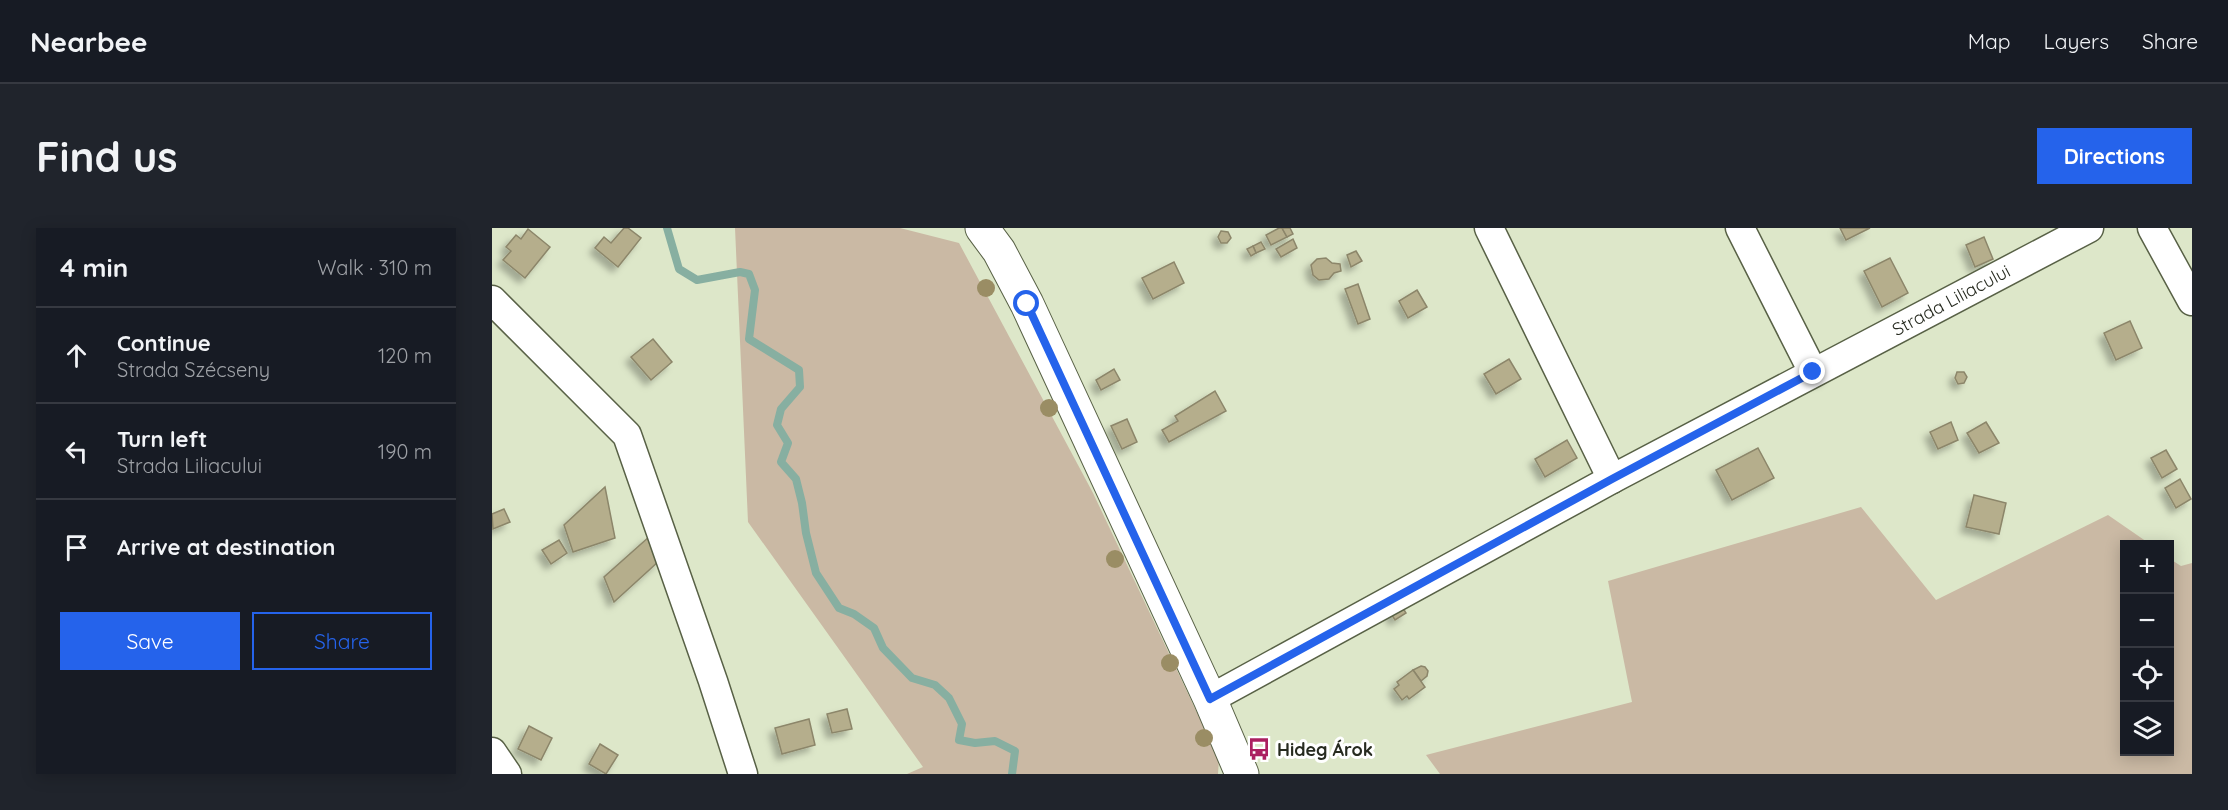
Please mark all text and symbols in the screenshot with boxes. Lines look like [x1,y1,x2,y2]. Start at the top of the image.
text: Nearbee [30,24,148,59]
text: Map [1968,28,2011,54]
text: Layers [2044,28,2109,54]
text: Share [2142,28,2198,54]
button: Directions [2037,128,2192,184]
text: Find us [36,130,178,183]
text: 4 min [60,251,128,284]
text: Walk · 310 m [317,255,432,280]
street label: Strada Liliacului [1888,259,2014,341]
route start [1013,290,1039,316]
text: Continue [117,329,211,357]
icon: ahead [60,339,93,372]
text: 120 m [378,343,432,368]
text: Strada Szécseny [117,357,270,382]
route end [1799,358,1825,384]
text: Turn left [117,425,207,453]
icon: left [60,435,93,468]
text: 190 m [378,439,432,464]
text: Strada Liliacului [117,453,262,478]
icon: arrive [60,531,93,564]
text: Arrive at destination [117,533,335,561]
map controls [2120,540,2174,756]
button: + [2120,540,2174,594]
button: − [2120,594,2174,648]
button: Save [60,612,240,670]
button: Share [252,612,432,670]
button: locate [2120,648,2174,702]
button: layers [2120,702,2174,756]
bus stop icon: Hideg Árok [1246,736,1272,762]
place label: Hideg Árok [1277,738,1373,761]

